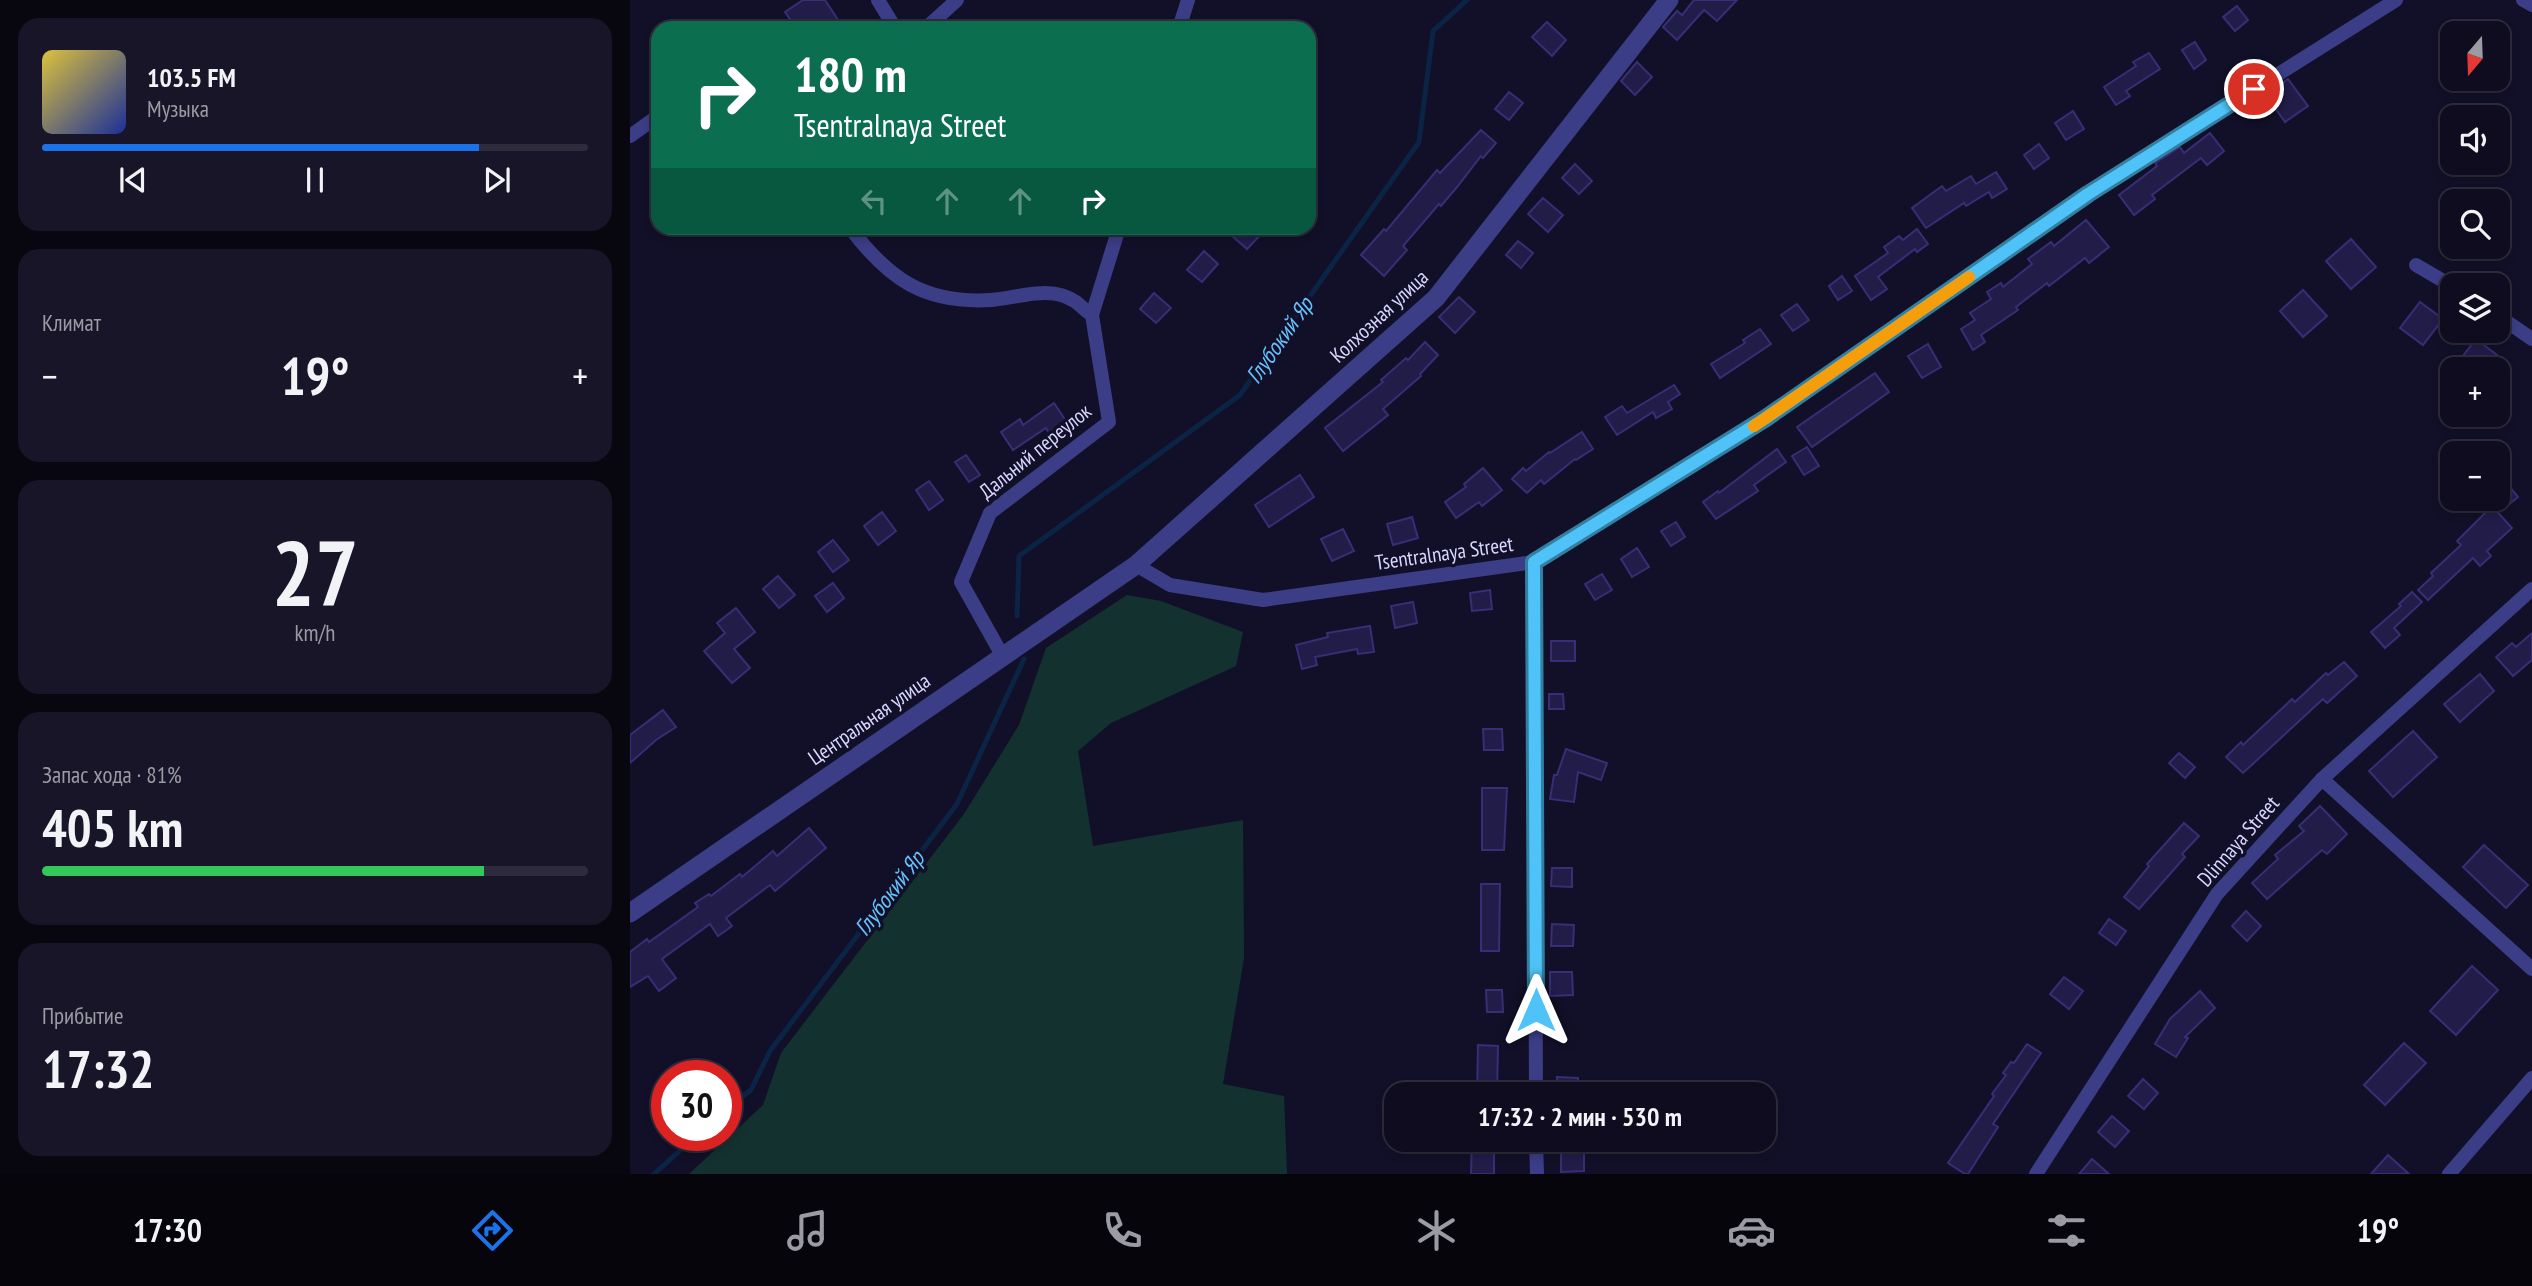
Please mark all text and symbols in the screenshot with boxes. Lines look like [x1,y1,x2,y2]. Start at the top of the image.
north arrow [2440,21,2510,91]
map controls [2440,21,2510,511]
text: 180 m [794,42,907,106]
icon: right [679,49,770,140]
pin [2224,59,2284,119]
text: 103.5 FM [147,61,236,94]
icon: arrive [2235,70,2273,108]
text: Музыка [147,94,209,123]
text: Tsentralnaya Street [794,104,1006,146]
button: sound [2440,105,2510,175]
icon: previous [114,161,152,199]
icon: pause [296,161,334,199]
icon: next [478,161,516,199]
icon: left [855,182,893,220]
icon: ahead [928,182,966,220]
icon: ahead [1001,182,1039,220]
icon: right [1074,182,1112,220]
button: search [2440,189,2510,259]
street label: Колхозная улица [1324,264,1434,368]
button: layers [2440,273,2510,343]
water label: Глубокий Яр [1239,290,1320,389]
text: Климат [42,308,101,337]
text: 19° [281,342,349,409]
text: − [42,351,58,400]
text: + [572,351,588,400]
button: + [2440,357,2510,427]
street label: Дальний переулок [973,397,1097,505]
button: − [2440,441,2510,511]
text: 27 [272,513,359,631]
street label: Tsentralnaya Street [1373,530,1515,576]
text: km/h [295,618,335,647]
street label: Центральная улица [803,667,935,771]
text: Запас хода · 81% [42,760,182,789]
street label: Dlinnaya Street [2191,790,2285,892]
text: 405 km [42,794,183,861]
water label: Глубокий Яр [848,843,931,941]
position arrow [1499,973,1573,1047]
text: Прибытие [42,1001,123,1030]
text: 17:32 [42,1035,154,1102]
speed limit sign: 30 [651,1060,742,1151]
text: 17:32 · 2 мин · 530 m [1478,1100,1682,1133]
icon: directions [468,1206,517,1255]
icon: music [783,1206,832,1255]
icon: phone [1098,1206,1147,1255]
icon: climate [1412,1206,1461,1255]
icon: car [1727,1206,1776,1255]
icon: filters [2042,1206,2091,1255]
text: 17:30 [133,1209,202,1251]
text: 19° [2357,1209,2399,1251]

